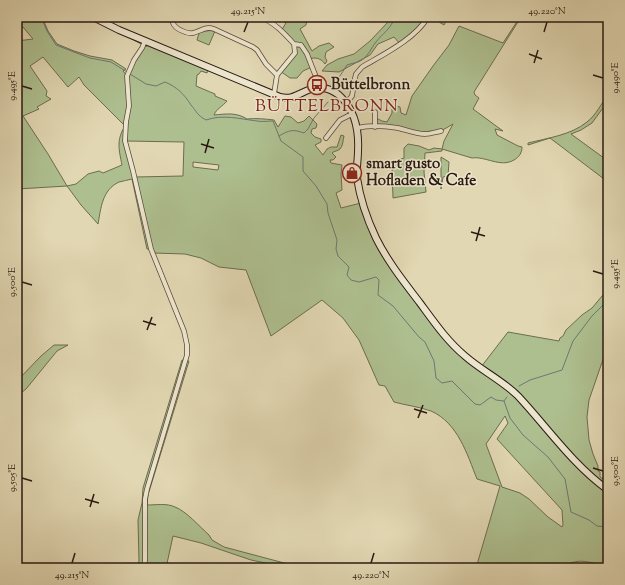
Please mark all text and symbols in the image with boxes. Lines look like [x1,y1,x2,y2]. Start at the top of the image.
text: 49.215°N [231,4,265,19]
text: 49.220°N [528,4,566,19]
text: 9.490°E [608,63,623,93]
text: 9.495°E [5,71,20,101]
bus stop icon: Büttelbronn [306,74,328,96]
place label: Büttelbronn [331,75,410,96]
district label: BÜTTELBRONN [255,95,399,119]
place label: smart gusto Hofladen & Cafe [366,154,476,192]
shop icon: smart gusto Hofladen & Cafe [341,162,363,184]
text: 9.495°E [608,259,623,289]
text: 9.500°E [5,267,20,297]
text: 9.500°E [608,456,623,486]
text: 9.505°E [5,464,20,492]
text: 49.215°N [55,568,89,583]
text: 49.220°N [352,568,390,583]

